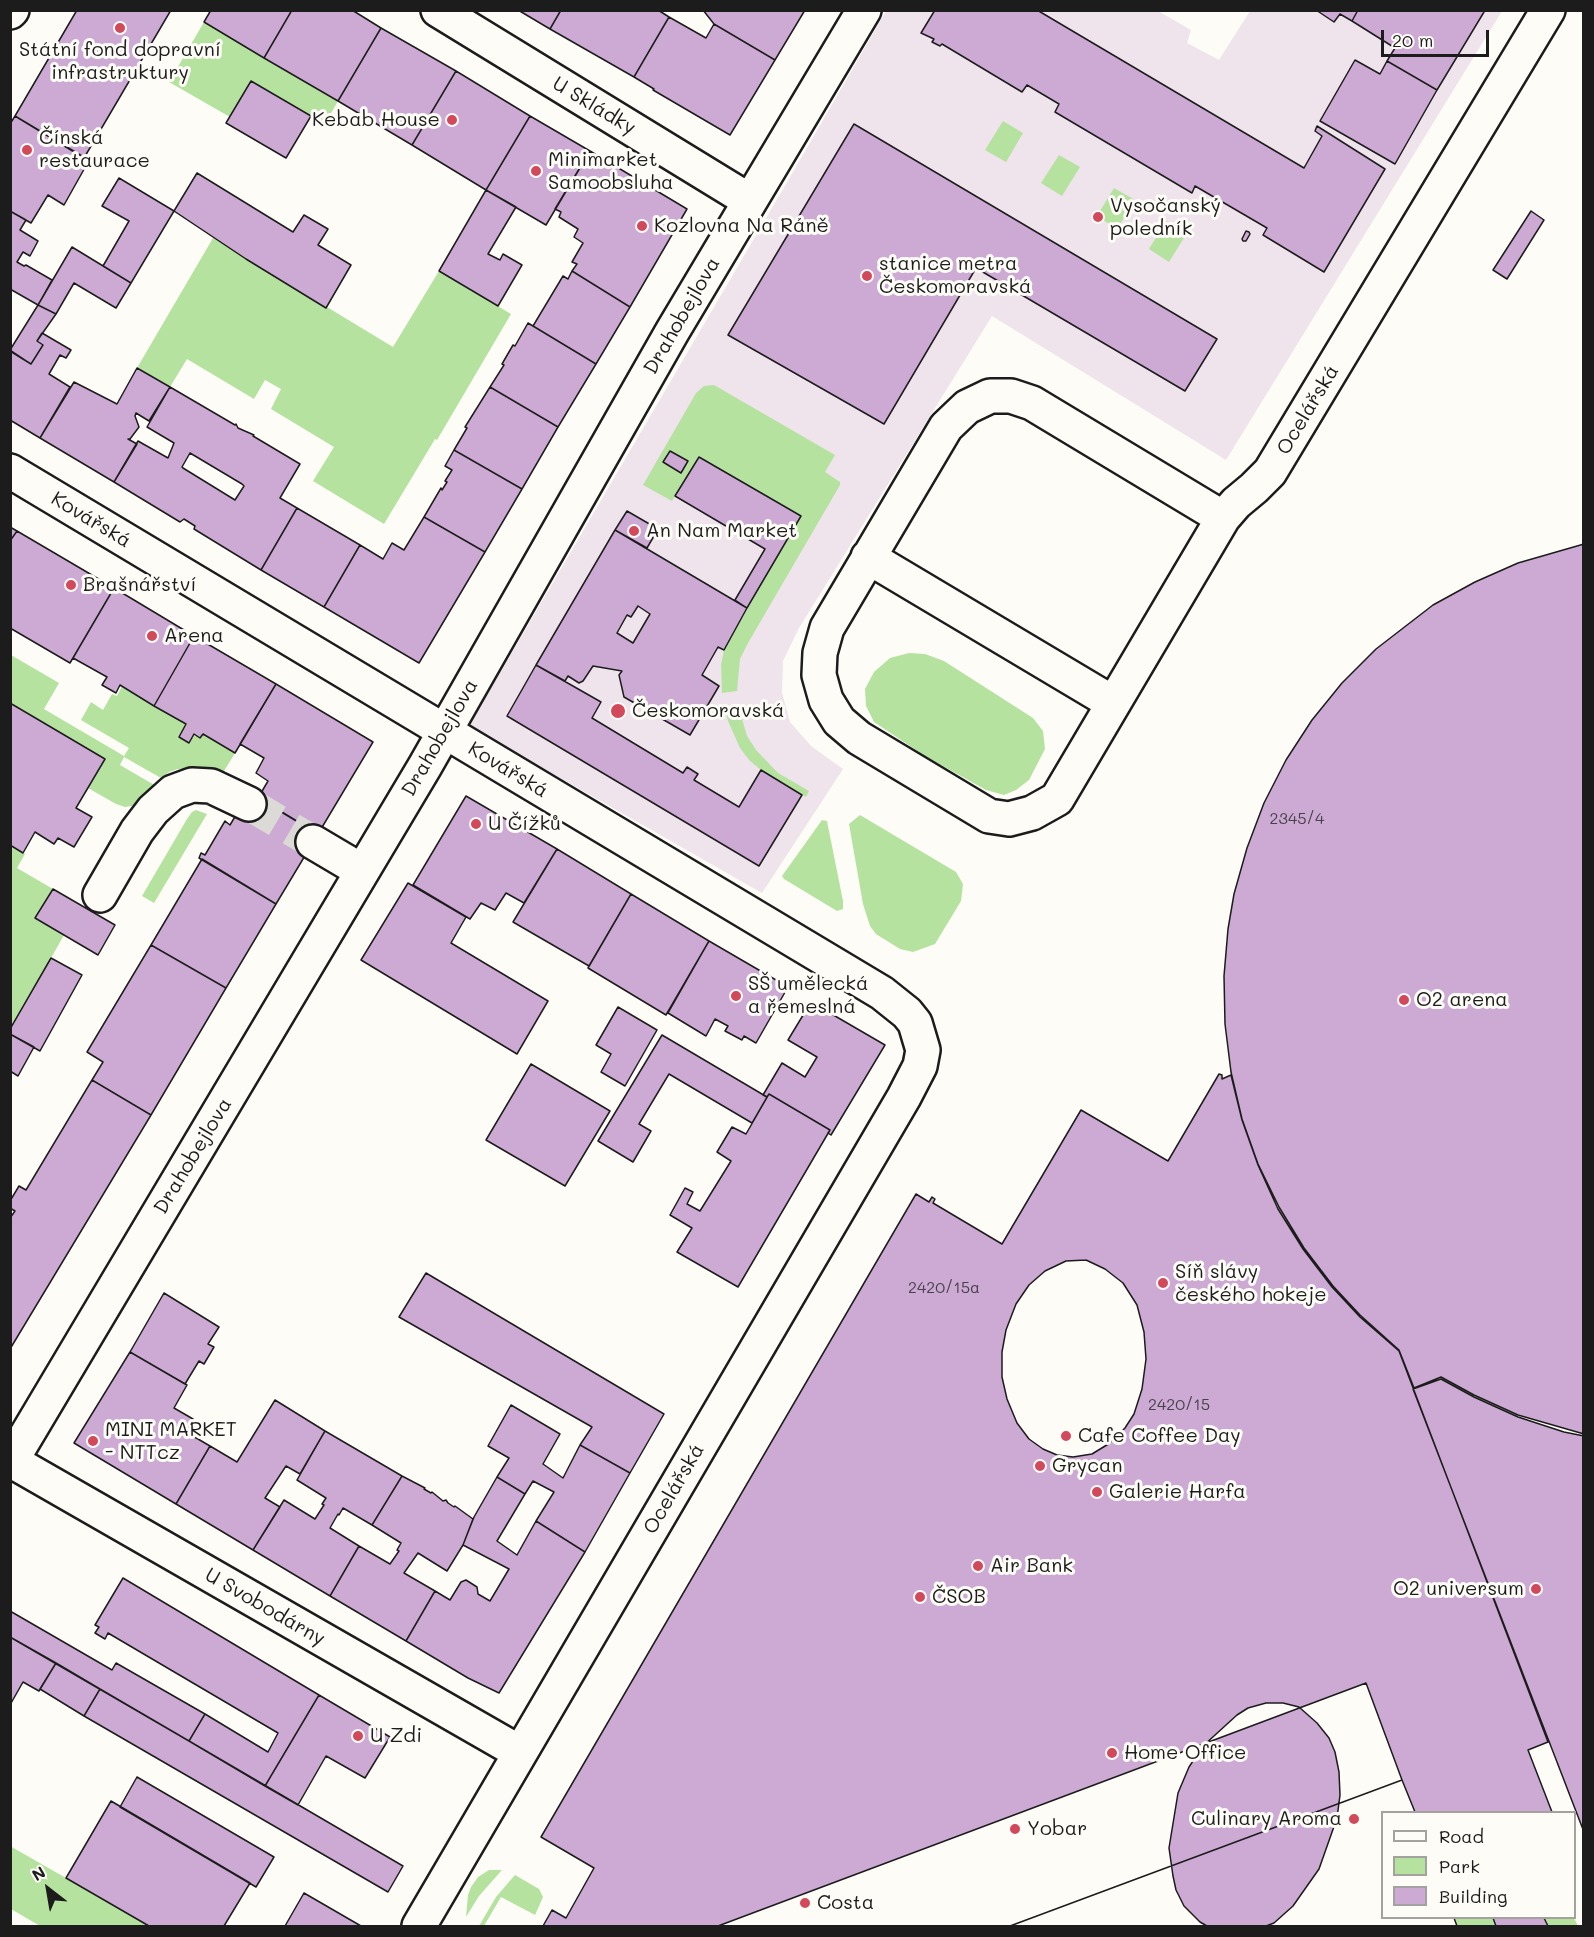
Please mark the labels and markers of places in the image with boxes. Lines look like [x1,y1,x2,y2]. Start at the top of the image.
marker: Státní fond dopravní infrastruktury [113,21,127,35]
place label: Státní fond dopravní infrastruktury [19,38,221,85]
place label: Kebab House [312,108,440,132]
marker: Kebab House [445,113,459,127]
place label: Čínská restaurace [39,126,150,173]
marker: Čínská restaurace [20,143,34,157]
place label: Minimarket Samoobsluha [548,148,674,195]
marker: Minimarket Samoobsluha [529,164,543,178]
place label: Vysočanský poledník [1110,194,1221,241]
marker: Vysočanský poledník [1091,210,1105,224]
place label: Kozlovna Na Ráně [654,214,829,238]
marker: Kozlovna Na Ráně [635,219,649,233]
place label: stanice metra Českomoravská [879,252,1032,299]
marker: stanice metra Českomoravská [860,269,874,283]
place label: An Nam Market [646,519,797,543]
marker: An Nam Market [627,524,641,538]
place label: Brašnářství [83,573,197,597]
marker: Brašnářství [64,578,78,592]
place label: Arena [164,624,224,648]
marker: Arena [145,629,159,643]
place label: Českomoravská [632,699,785,723]
marker: Českomoravská [609,702,627,720]
place label: U Čížků [488,812,561,836]
marker: U Čížků [469,817,483,831]
place label: SŠ umělecká a řemeslná [748,972,868,1019]
place label: O2 arena [1416,988,1508,1012]
marker: SŠ umělecká a řemeslná [729,989,743,1003]
marker: O2 arena [1397,993,1411,1007]
place label: Síň slávy českého hokeje [1175,1260,1327,1307]
marker: Síň slávy českého hokeje [1156,1276,1170,1290]
place label: MINI MARKET - NTTcz [105,1418,237,1465]
place label: Cafe Coffee Day [1078,1424,1241,1448]
marker: Cafe Coffee Day [1059,1429,1073,1443]
marker: MINI MARKET - NTTcz [86,1434,100,1448]
place label: Grycan [1052,1454,1123,1478]
marker: Grycan [1033,1459,1047,1473]
place label: Galerie Harfa [1109,1480,1246,1504]
marker: Galerie Harfa [1090,1485,1104,1499]
place label: Air Bank [990,1554,1073,1578]
marker: Air Bank [971,1559,985,1573]
place label: O2 universum [1393,1577,1524,1601]
marker: O2 universum [1529,1582,1543,1596]
place label: ČSOB [932,1585,986,1609]
marker: ČSOB [913,1590,927,1604]
place label: U Zdi [370,1724,422,1748]
marker: U Zdi [351,1729,365,1743]
place label: Home Office [1124,1741,1246,1765]
marker: Home Office [1105,1746,1119,1760]
place label: Culinary Aroma [1191,1807,1342,1831]
marker: Culinary Aroma [1347,1812,1361,1826]
place label: Yobar [1027,1817,1087,1841]
marker: Yobar [1008,1822,1022,1836]
place label: Costa [817,1891,874,1915]
marker: Costa [798,1896,812,1910]

